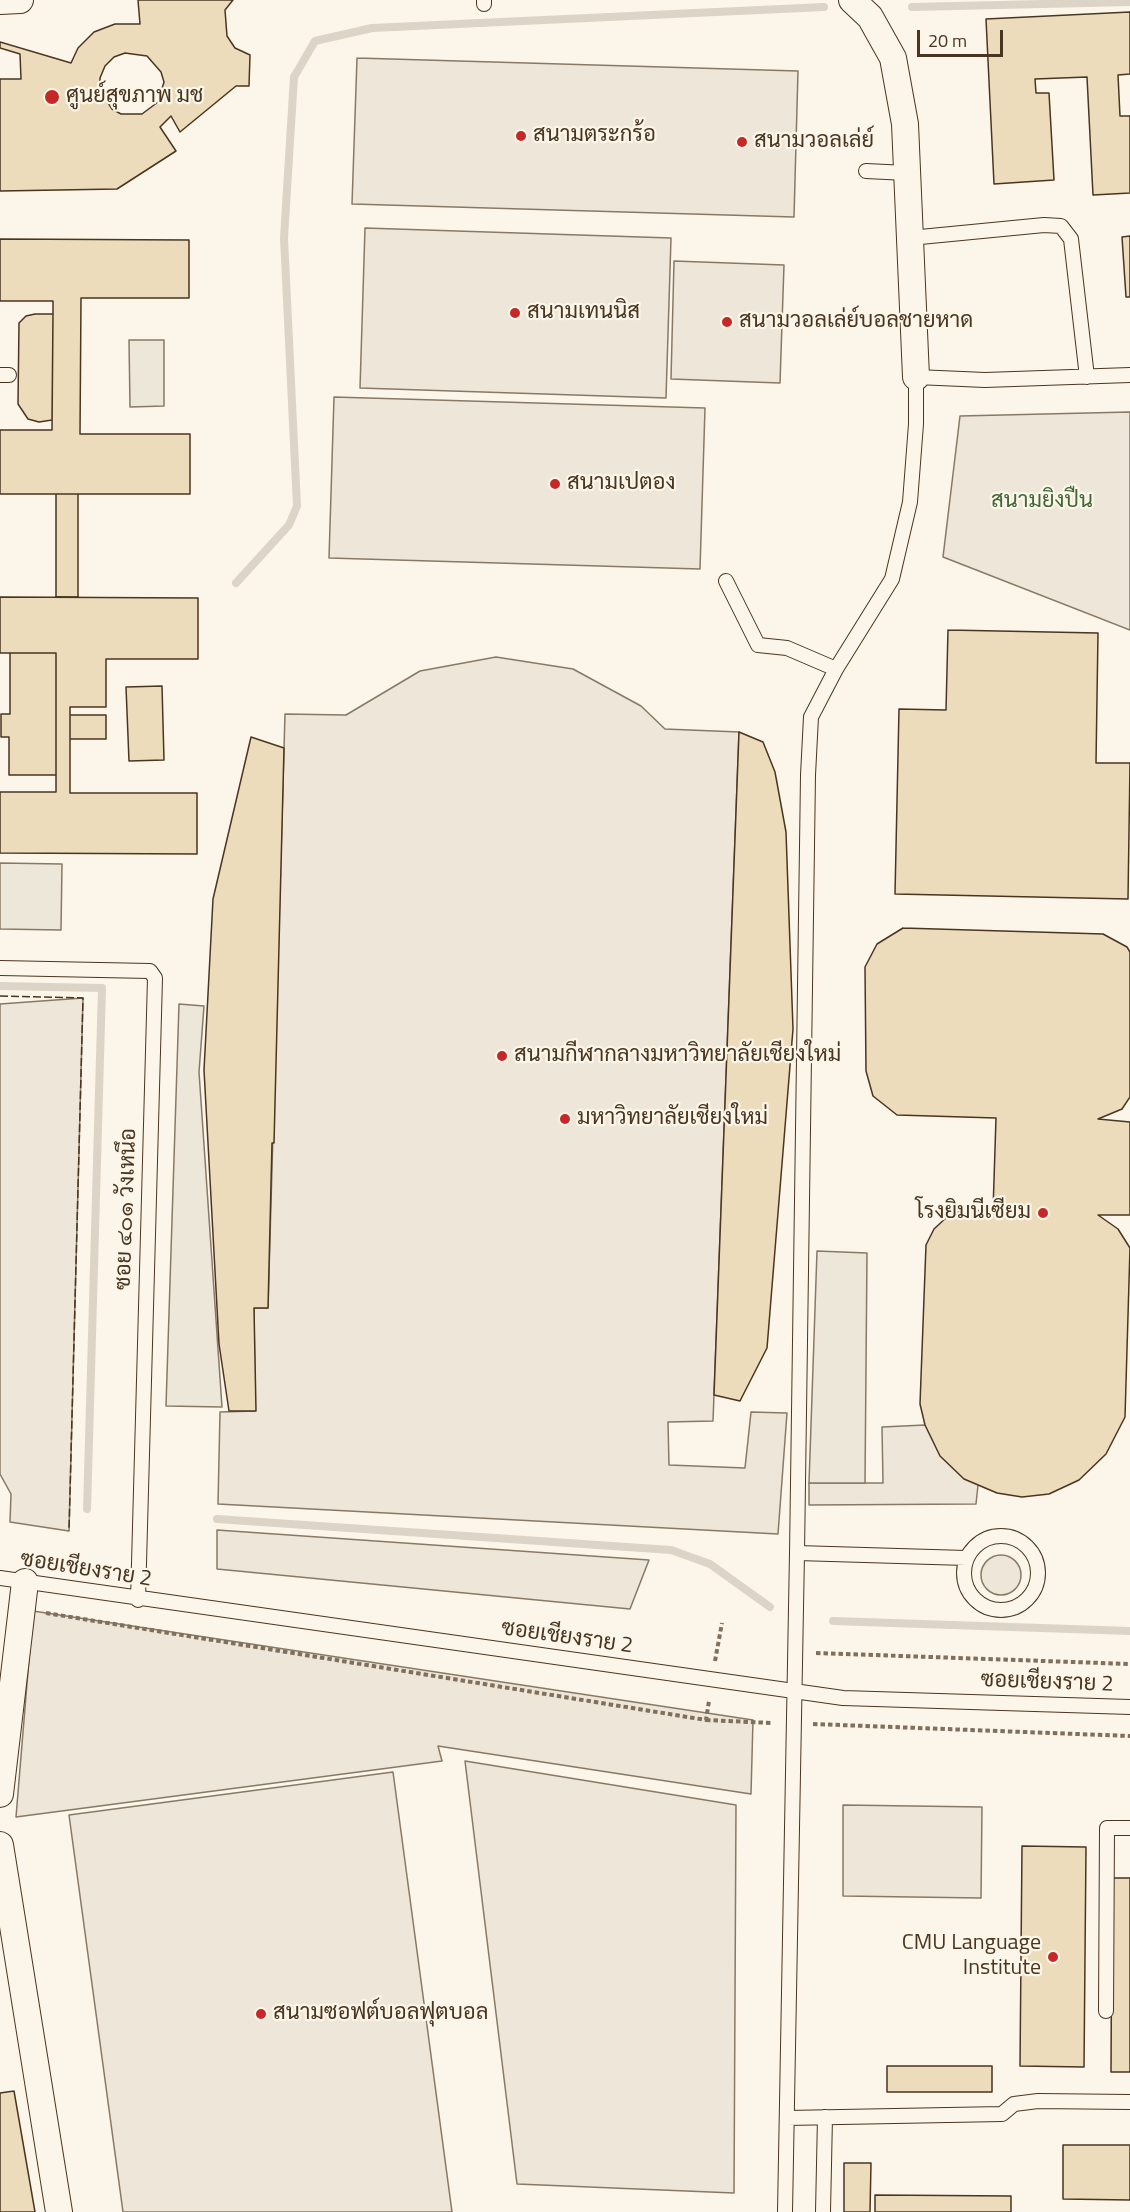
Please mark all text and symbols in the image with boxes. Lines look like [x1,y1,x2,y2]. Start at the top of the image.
scale bar [920,18,1006,56]
text: 20 m [928,27,967,54]
place label: ศูนย์สุขภาพ มช [66,84,203,110]
marker: ศูนย์สุขภาพ มช [43,88,61,106]
place label: สนามตระกร้อ [533,123,656,149]
marker: สนามตระกร้อ [514,129,528,143]
place label: สนามวอลเล่ย์ [754,129,874,155]
marker: สนามวอลเล่ย์ [735,135,749,149]
place label: สนามเทนนิส [527,300,640,326]
marker: สนามเทนนิส [508,306,522,320]
place label: สนามวอลเล่ย์บอลชายหาด [739,309,973,335]
marker: สนามวอลเล่ย์บอลชายหาด [720,315,734,329]
place label: สนามเปตอง [567,471,675,497]
marker: สนามเปตอง [548,477,562,491]
park label: สนามยิงปืน [991,489,1093,515]
place label: สนามกีฬากลางมหาวิทยาลัยเชียงใหม่ [514,1043,841,1069]
marker: สนามกีฬากลางมหาวิทยาลัยเชียงใหม่ [495,1049,509,1063]
place label: มหาวิทยาลัยเชียงใหม่ [577,1106,768,1132]
marker: มหาวิทยาลัยเชียงใหม่ [558,1112,572,1126]
street label: ซอย ๔๐๑ วังเหนึอ [111,1128,143,1290]
place label: โรงยิมนีเซียม [915,1200,1031,1226]
marker: โรงยิมนีเซียม [1036,1206,1050,1220]
street label: ซอยเชียงราย 2 [18,1547,154,1593]
street label: ซอยเชียงราย 2 [499,1616,635,1660]
street label: ซอยเชียงราย 2 [980,1667,1114,1699]
place label: CMU Language Institute [902,1931,1041,1982]
marker: CMU Language Institute [1046,1950,1060,1964]
place label: สนามซอฟต์บอลฟุตบอล [273,2001,489,2027]
marker: สนามซอฟต์บอลฟุตบอล [254,2007,268,2021]

